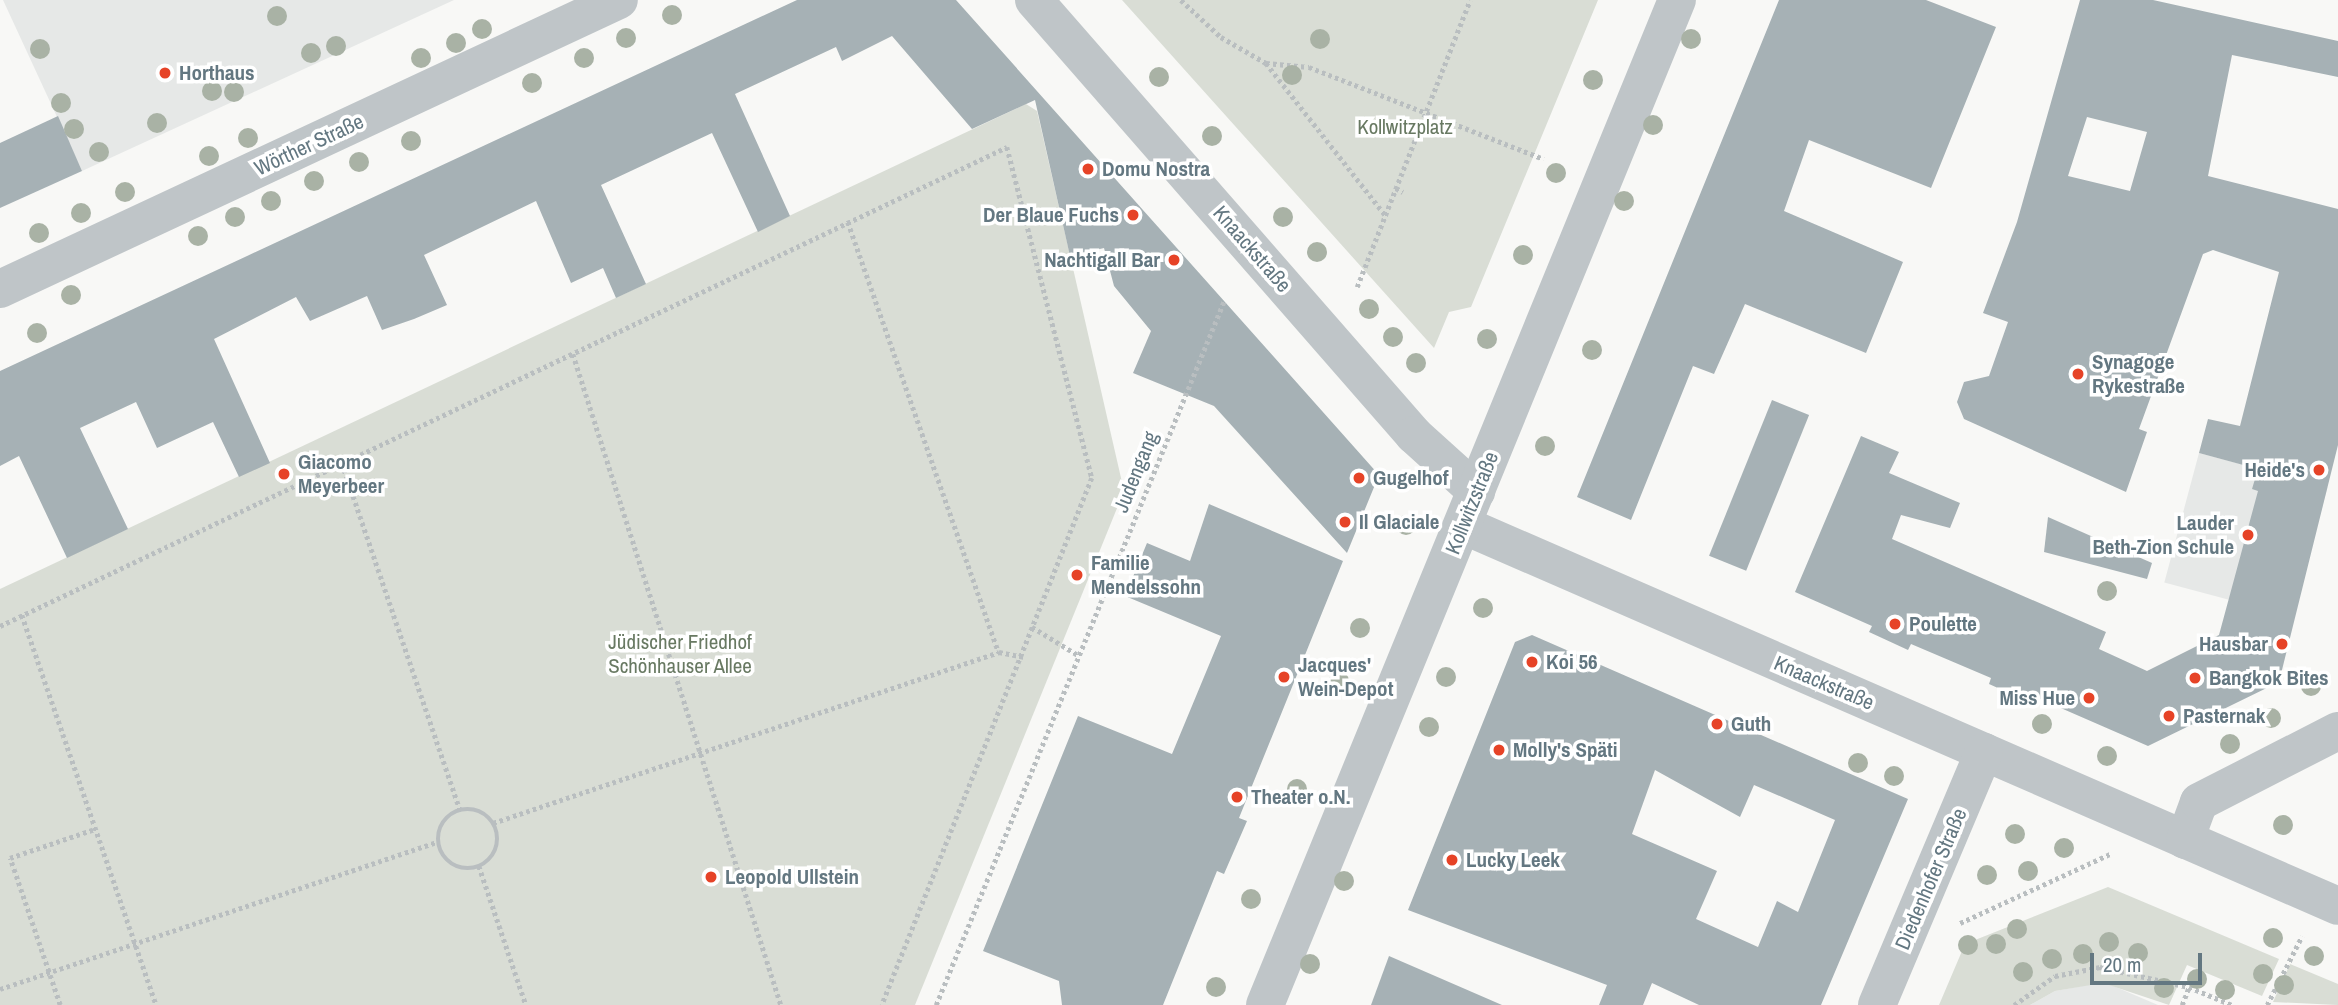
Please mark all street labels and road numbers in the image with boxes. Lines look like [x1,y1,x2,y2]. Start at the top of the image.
street label: Wörther Straße [250,109,368,181]
street label: Knaackstraße [1208,201,1296,297]
street label: Judengang [1108,428,1164,516]
street label: Kollwitzstraße [1440,448,1504,558]
street label: Knaackstraße [1770,651,1878,715]
street label: Diedenhofer Straße [1890,804,1972,954]

